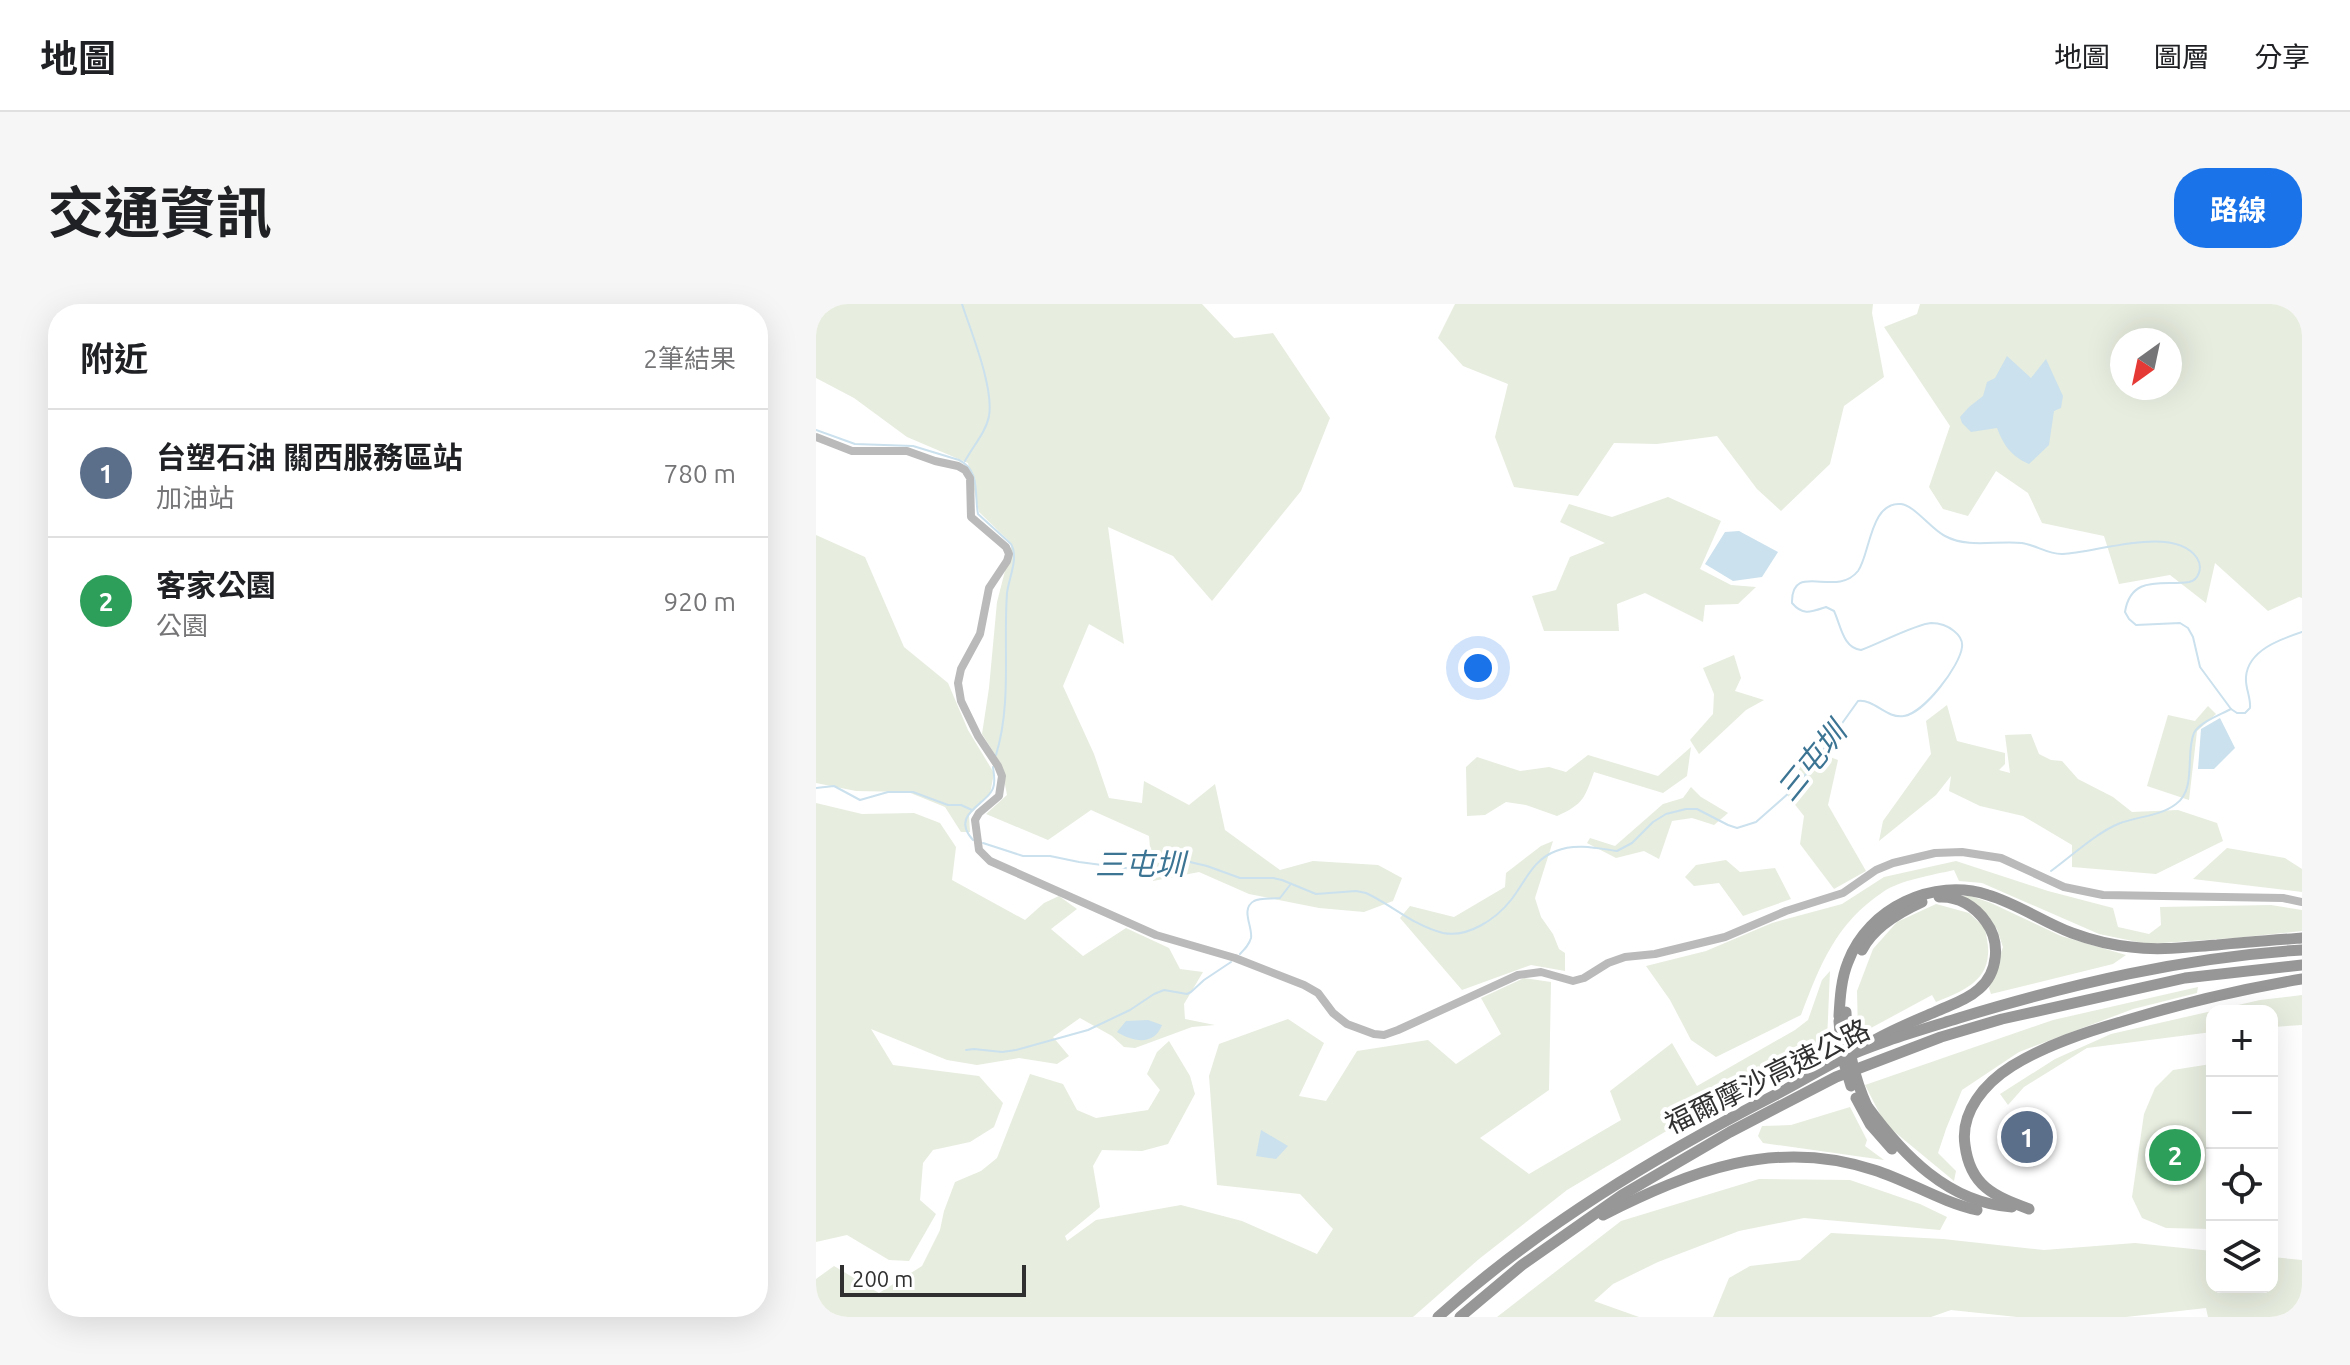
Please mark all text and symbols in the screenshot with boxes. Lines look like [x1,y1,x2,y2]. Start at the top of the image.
text: 地圖 [40,37,116,79]
text: 地圖 [2054,41,2110,72]
text: 圖層 [2154,41,2210,72]
text: 分享 [2254,41,2310,72]
button: 路線 [2174,168,2302,248]
text: 交通資訊 [48,181,272,244]
north arrow [2110,328,2182,400]
text: 附近 [80,339,148,377]
text: 2筆結果 [643,344,736,373]
text: 台塑石油 關西服務區站 [156,440,463,474]
text: 1 [99,459,113,488]
text: 780 m [664,459,736,488]
text: 加油站 [156,483,234,512]
text: 客家公園 [156,568,276,602]
text: 2 [99,587,113,616]
text: 920 m [664,587,736,616]
text: 公園 [156,611,208,640]
your location [1458,648,1498,688]
water label: 三屯圳 [1769,712,1855,807]
water label: 三屯圳 [1095,847,1189,881]
map controls [2206,1005,2278,1293]
button: + [2206,1005,2278,1077]
street label: 福爾摩沙高速公路 [1660,1013,1874,1139]
button: − [2206,1077,2278,1149]
pin: 1 [2001,1107,2053,1167]
pin: 2 [2149,1125,2201,1185]
button: locate [2206,1149,2278,1221]
button: layers [2206,1221,2278,1293]
scale bar [840,1261,1026,1297]
text: 200 m [852,1266,913,1291]

